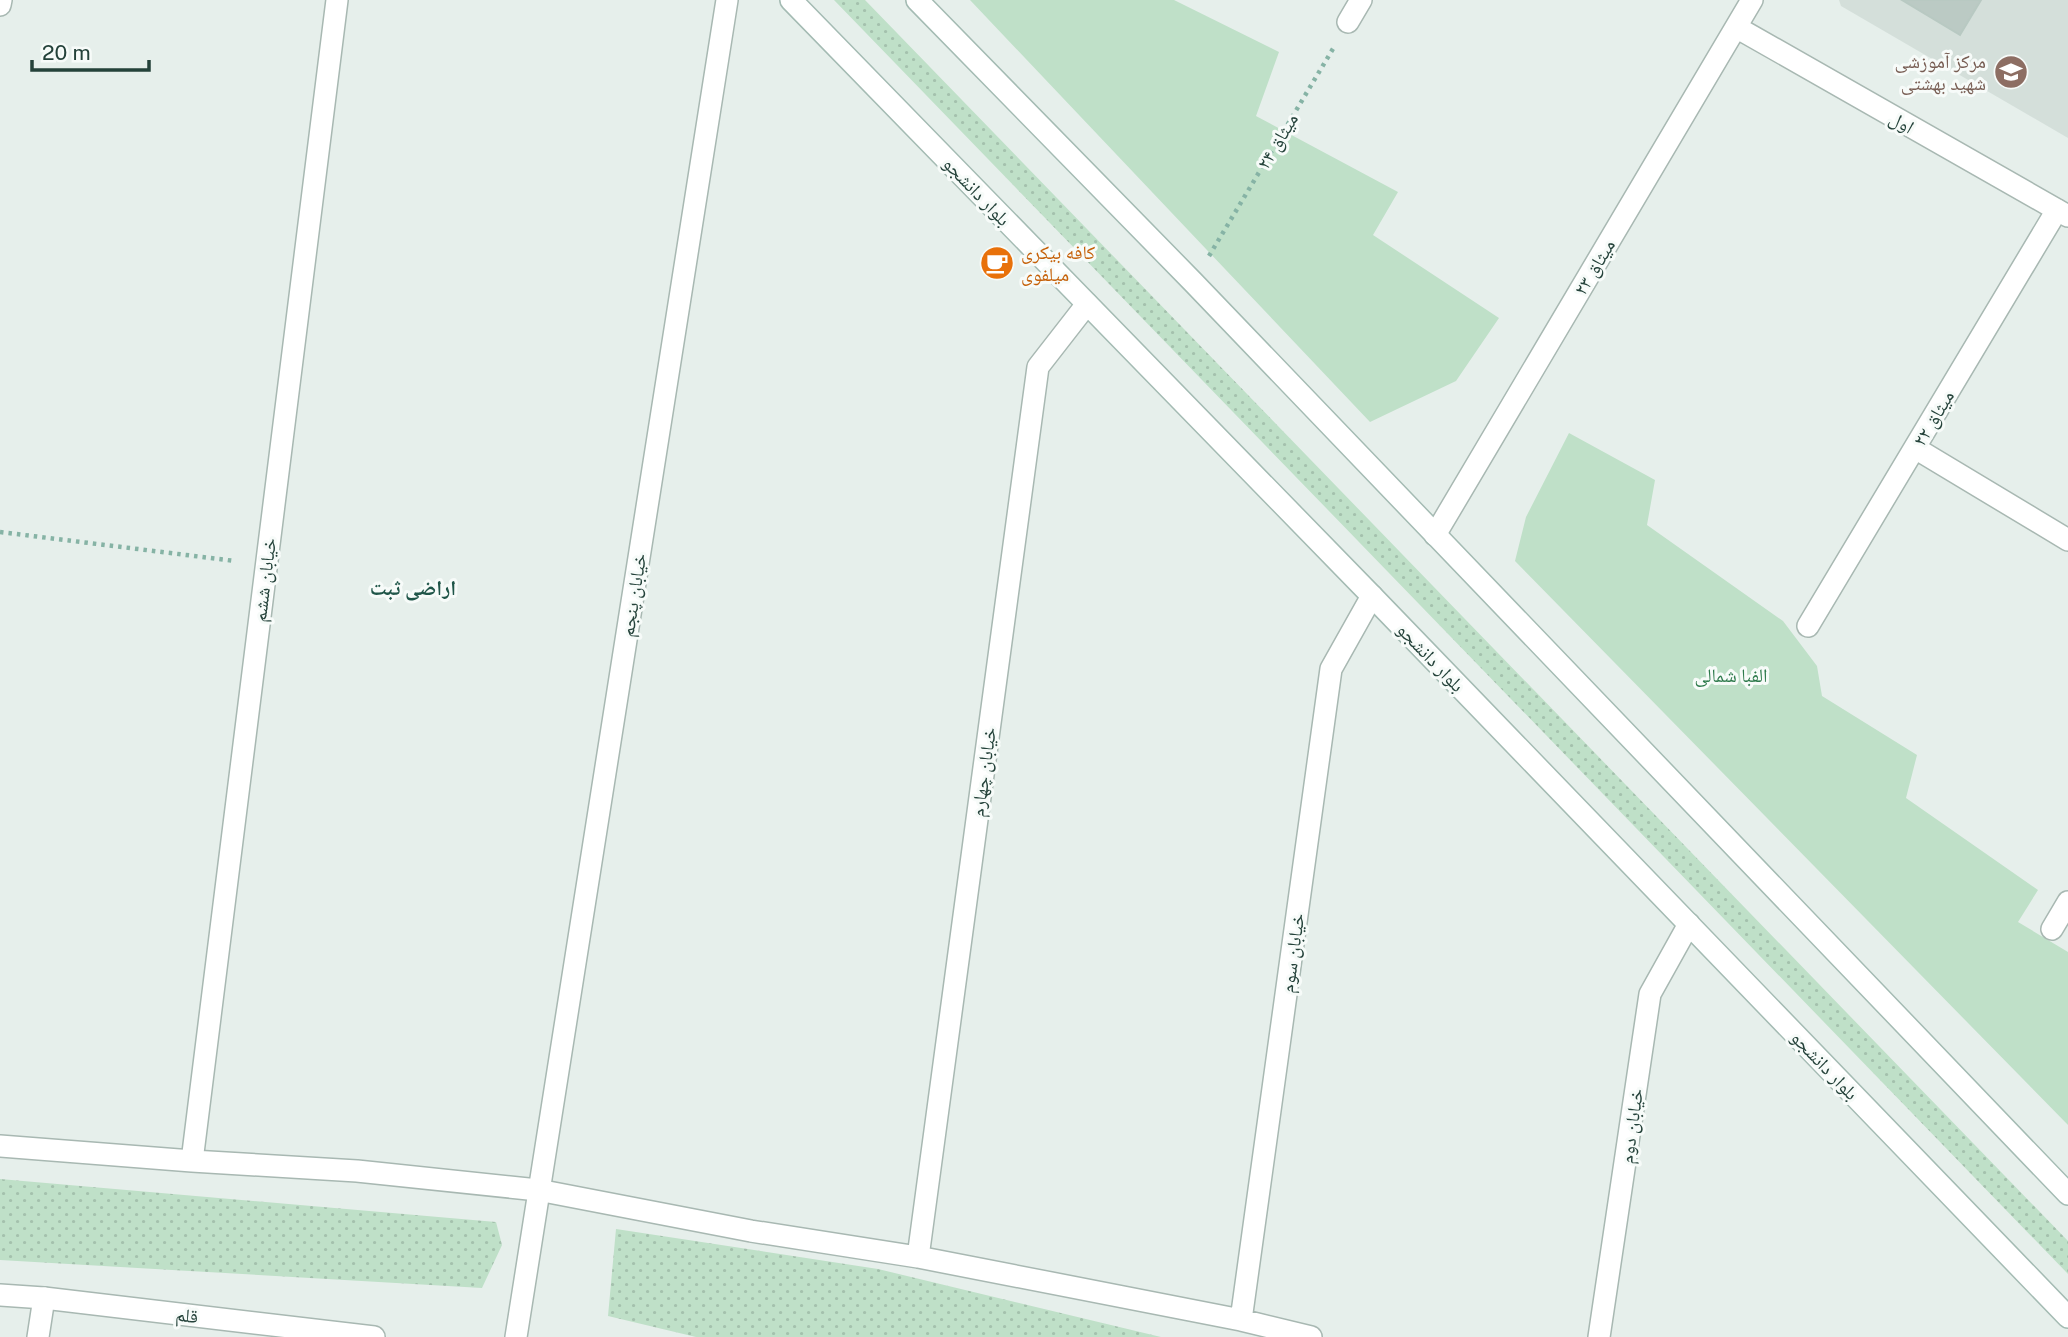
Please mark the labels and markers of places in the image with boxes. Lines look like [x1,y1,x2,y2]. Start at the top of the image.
place label: مرکز آموزشی شهید بهشتی [1895,50,1986,95]
school or university icon: مرکز آموزشی شهید بهشتی [1992,53,2030,91]
place label: کافه بیکری میلفوی [1021,241,1095,286]
cafe icon: کافه بیکری میلفوی [978,244,1016,282]

